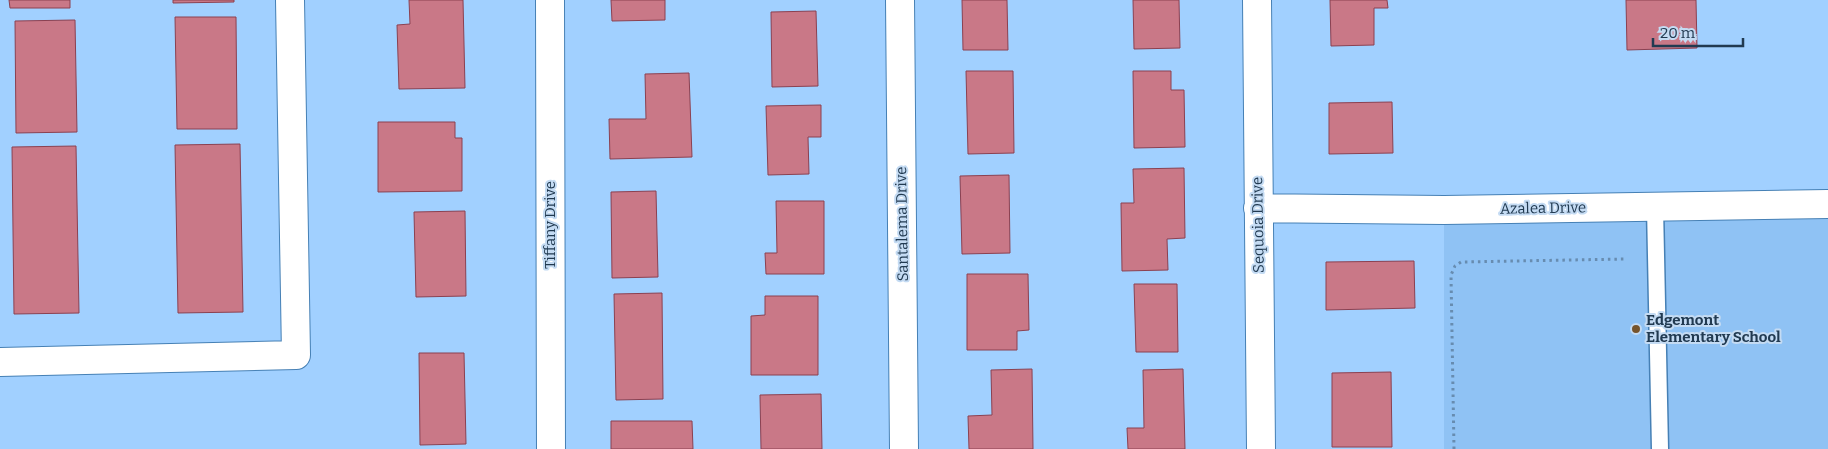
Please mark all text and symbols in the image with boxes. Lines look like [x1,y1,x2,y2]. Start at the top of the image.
scale bar [1653,15,1743,47]
text: 20 m [1660,24,1696,42]
street label: Santalema Drive [892,166,912,282]
street label: Sequoia Drive [1248,177,1268,273]
street label: Tiffany Drive [541,181,559,269]
street label: Azalea Drive [1500,198,1586,218]
place label: Edgemont Elementary School [1646,311,1781,346]
marker: Edgemont Elementary School [1630,323,1642,335]

